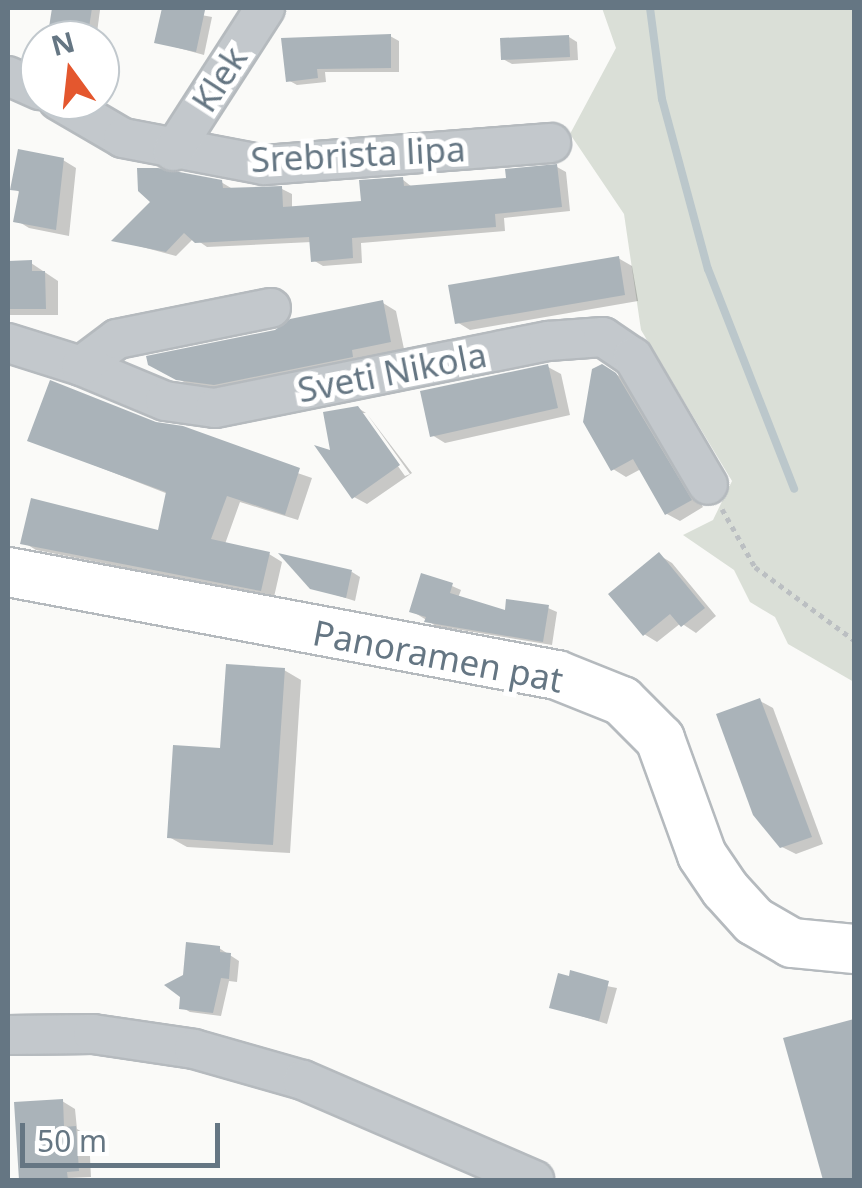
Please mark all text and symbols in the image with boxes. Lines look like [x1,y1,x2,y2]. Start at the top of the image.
north arrow [20,20,120,120]
text: N [47,22,79,64]
street label: Klek [183,39,255,119]
street label: Srebrista lipa [250,127,466,181]
street label: Sveti Nikola [294,333,490,411]
street label: Panoramen pat [309,611,567,701]
scale bar [25,1103,225,1165]
text: 50 m [37,1120,107,1161]

